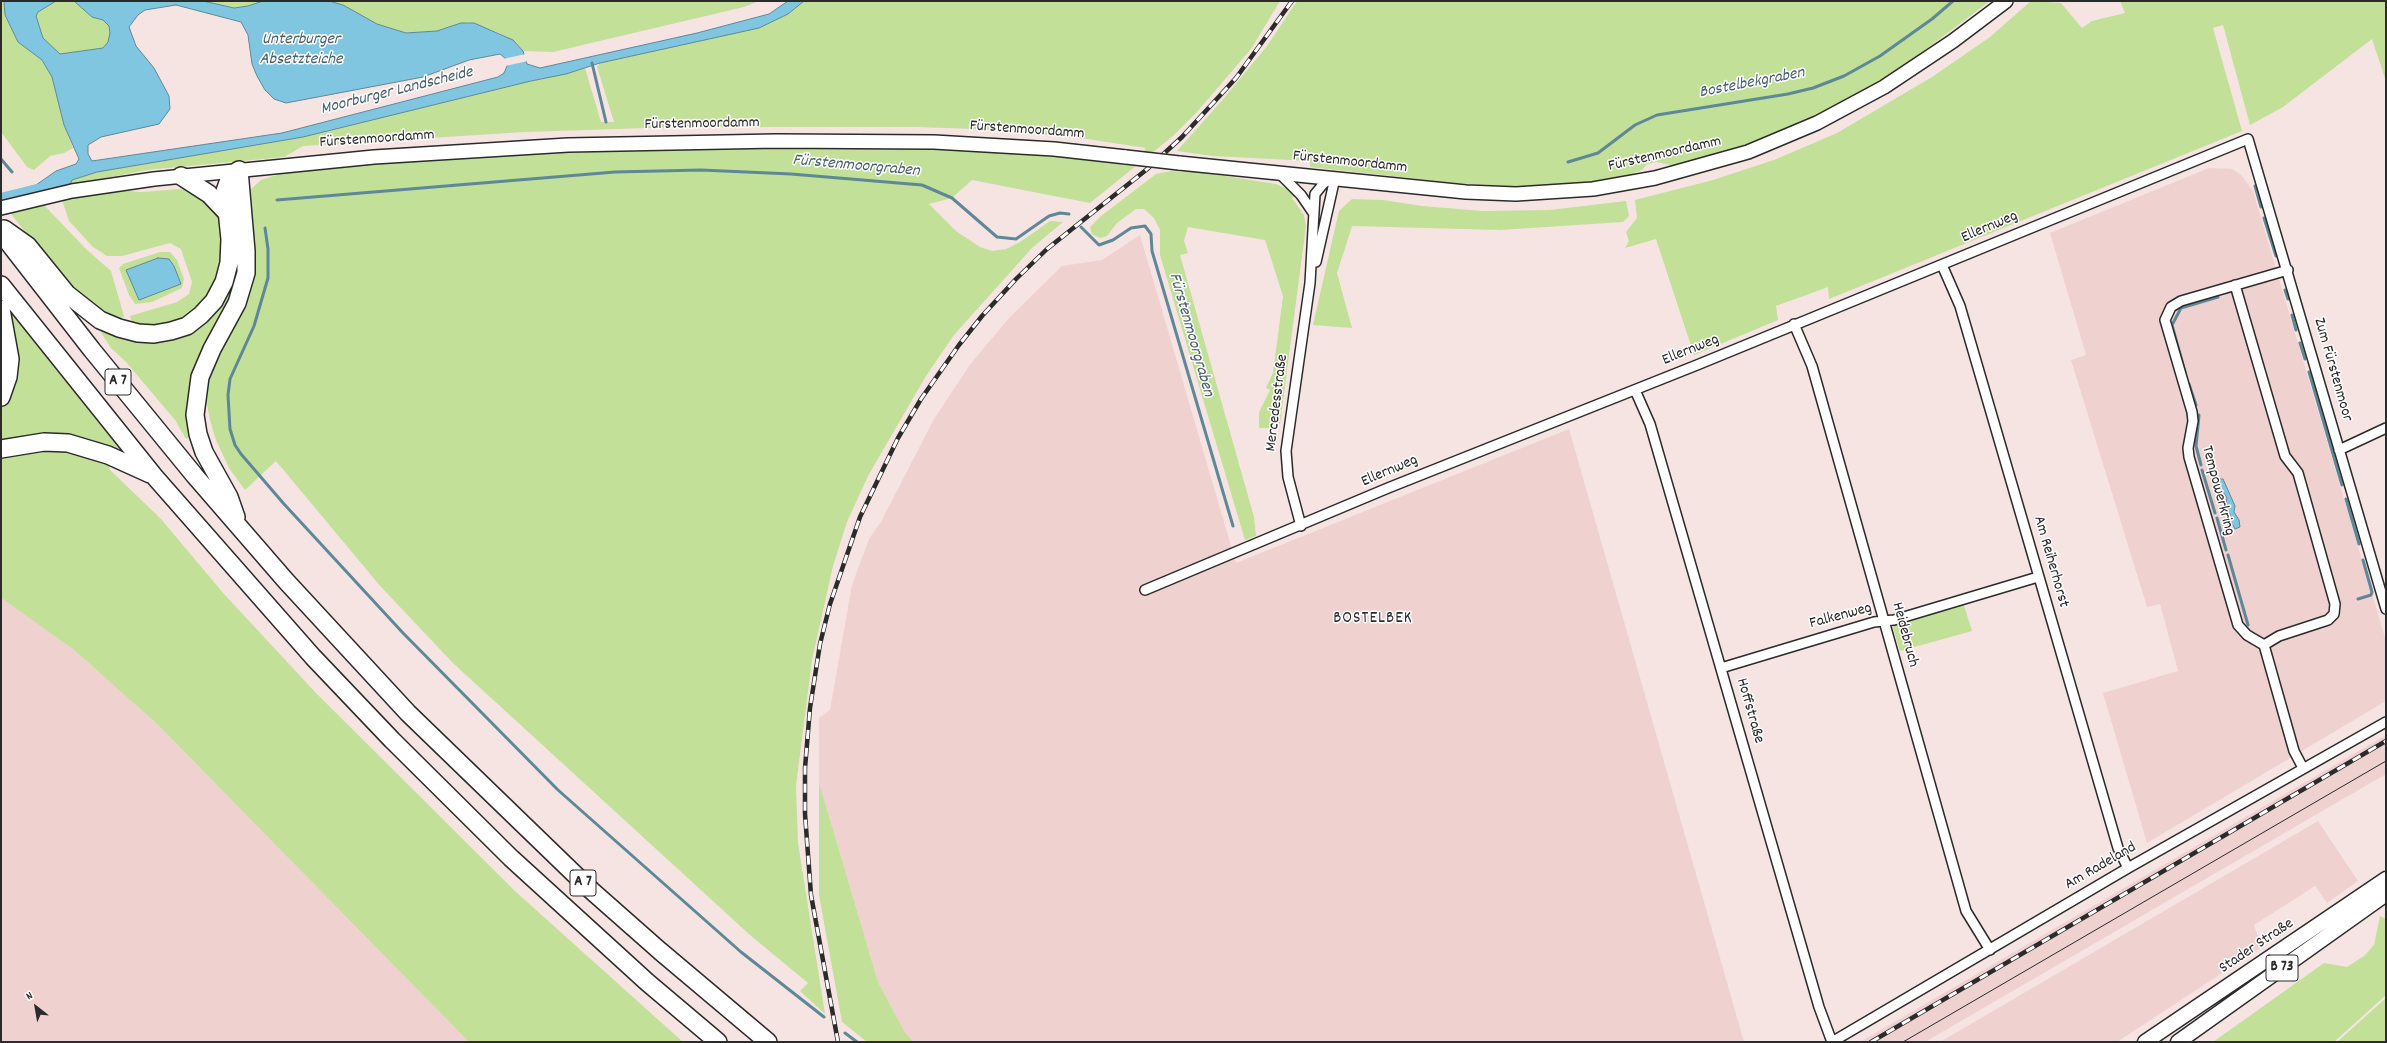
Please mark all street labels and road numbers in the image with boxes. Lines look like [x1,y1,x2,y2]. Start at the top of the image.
street label: Fürstenmoordamm [644,114,760,136]
street label: Fürstenmoordamm [969,117,1085,145]
street label: Fürstenmoordamm [319,126,435,154]
street label: Fürstenmoordamm [1607,133,1723,177]
street label: Fürstenmoordamm [1292,147,1408,179]
street label: Ellernweg [1959,208,2021,248]
street label: Zum Fürstenmoor [2308,316,2356,424]
street label: Ellernweg [1660,331,1722,371]
street label: Mercedesstraße [1263,353,1293,453]
road number: A 7 [105,369,131,395]
street label: Tempowerkring [2196,444,2238,538]
street label: Ellernweg [1359,452,1421,492]
street label: Am Reiherhorst [2028,514,2072,610]
street label: Falkenweg [1808,599,1874,635]
street label: Heidebruch [1886,601,1922,669]
street label: Hoffstraße [1731,676,1767,746]
street label: Am Radeland [2062,839,2140,895]
road number: A 7 [570,870,596,896]
street label: Stader Straße [2216,915,2298,979]
road number: B 73 [2266,955,2298,981]

